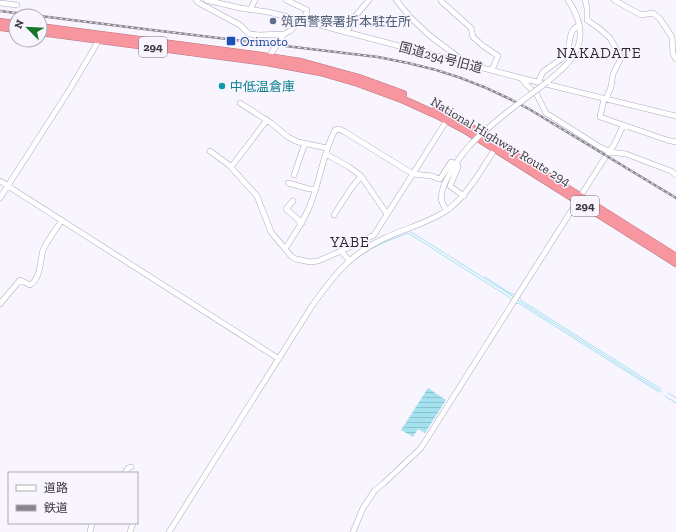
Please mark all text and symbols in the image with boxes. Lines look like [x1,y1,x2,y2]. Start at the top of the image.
north arrow [8,8,48,48]
place label: 筑西警察署折本駐在所 [281,14,411,29]
marker: 筑西警察署折本駐在所 [268,16,278,26]
text: N [12,17,27,31]
place label: Orimoto [240,34,288,49]
marker: Orimoto [225,35,237,47]
road number: 294 [139,37,167,57]
street label: 国道294号旧道 [398,39,484,76]
district label: NAKADATE [557,44,641,62]
place label: 中低温倉庫 [230,79,295,94]
marker: 中低温倉庫 [217,81,227,91]
street label: National Highway Route 294 [428,94,573,189]
road number: 294 [571,196,599,216]
district label: YABE [329,233,370,251]
legend [8,472,138,524]
text: 道路 [44,481,68,495]
text: 鉄道 [44,501,68,515]

